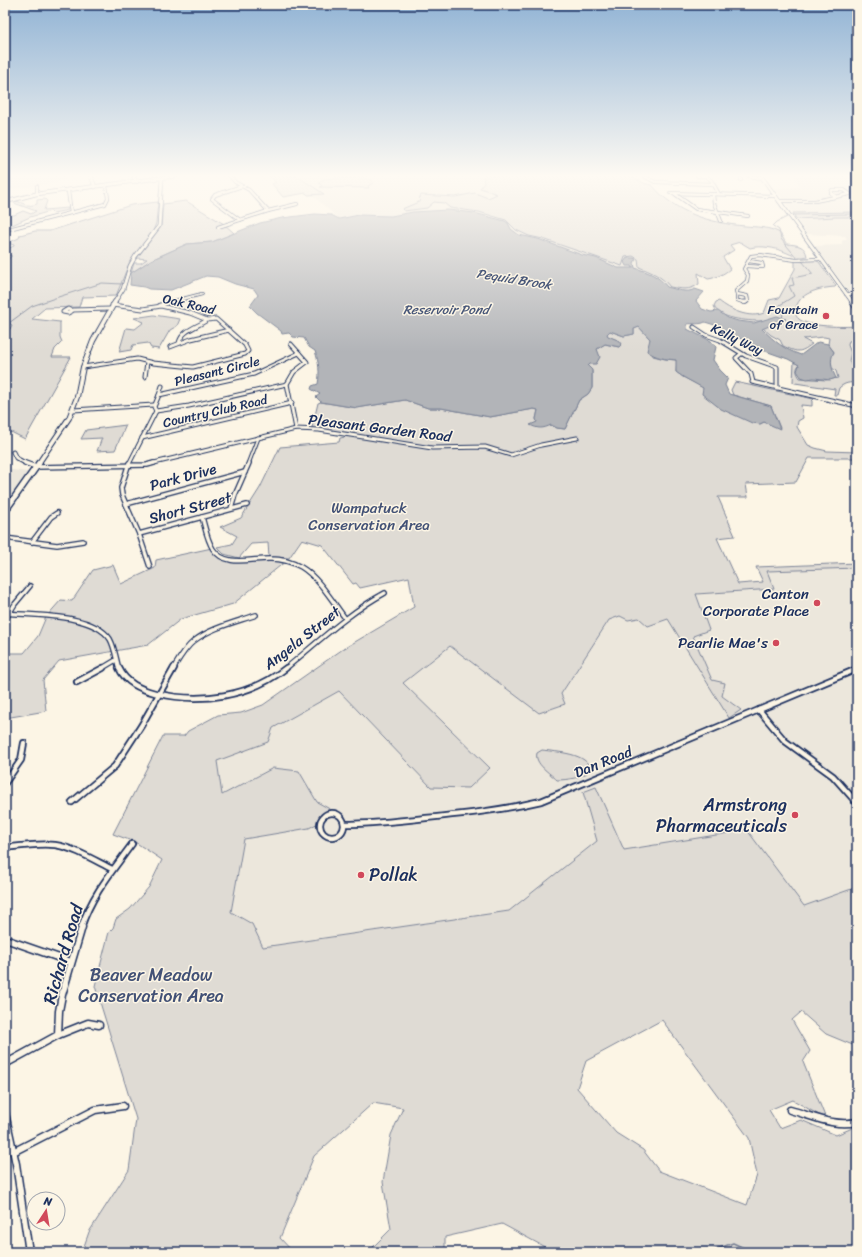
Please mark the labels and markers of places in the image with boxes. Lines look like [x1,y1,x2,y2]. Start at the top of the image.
place label: Fountain of Grace [767,298,818,336]
marker: Fountain of Grace [821,311,831,321]
place label: Canton Corporate Place [703,581,809,624]
marker: Canton Corporate Place [812,598,822,608]
place label: Pearlie Mae's [678,630,768,656]
marker: Pearlie Mae's [771,638,781,648]
place label: Armstrong Pharmaceuticals [656,789,788,842]
marker: Armstrong Pharmaceuticals [790,810,800,820]
place label: Pollak [369,859,418,891]
marker: Pollak [356,870,366,880]

